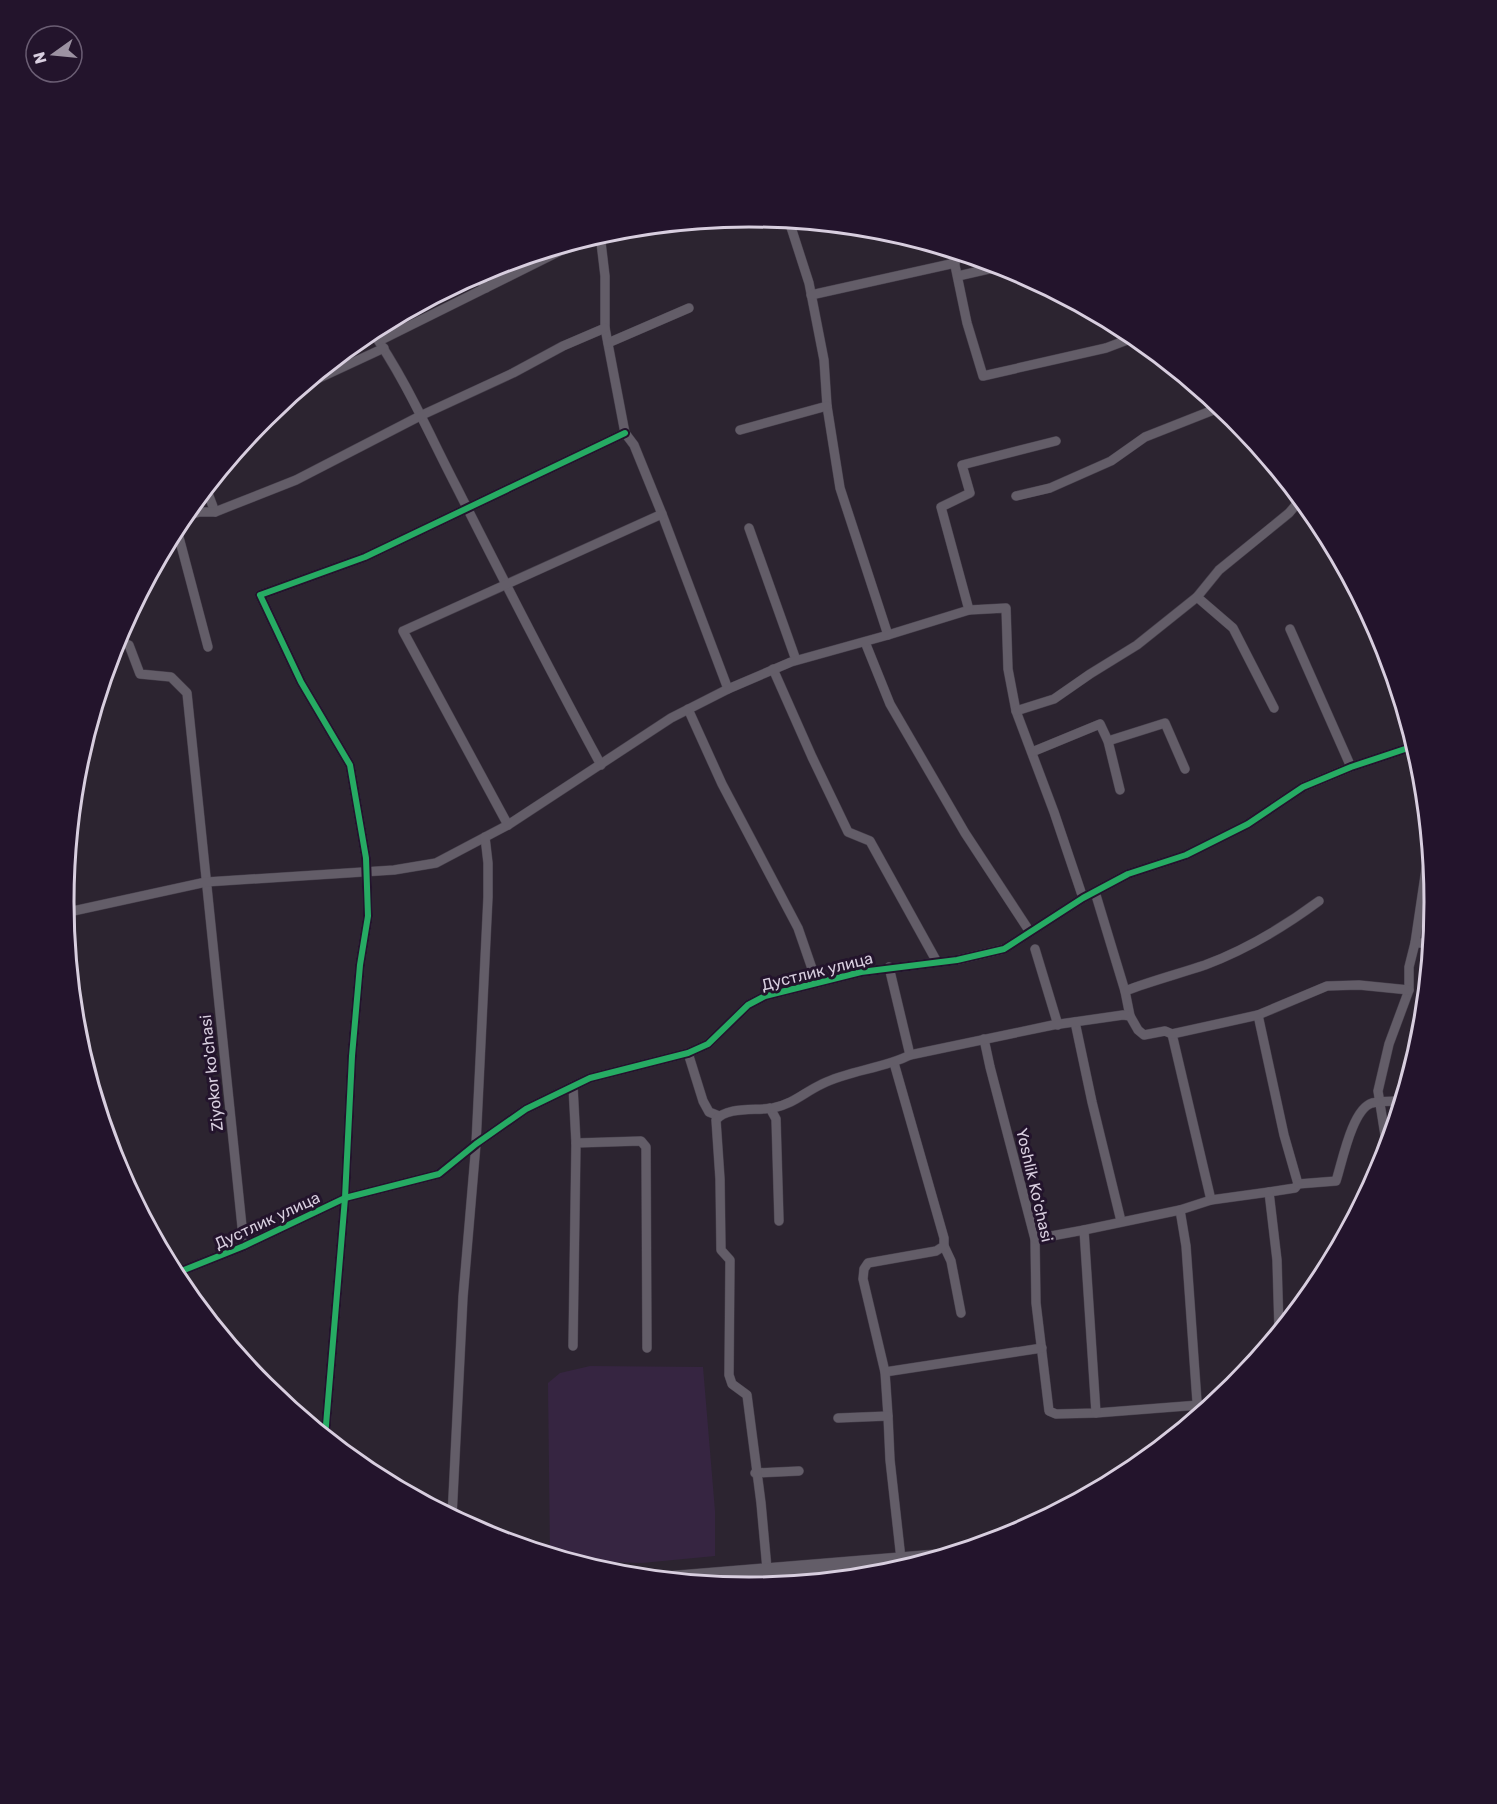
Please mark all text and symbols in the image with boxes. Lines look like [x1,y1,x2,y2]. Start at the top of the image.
north arrow [24,24,84,84]
text: N [29,50,51,66]
street label: Дустлик улица [759,948,875,995]
street label: Ziyokor ko'chasi [196,1014,227,1132]
street label: Yoshlik Ko'chasi [1012,1126,1057,1244]
street label: Дустлик улица [211,1188,323,1253]

